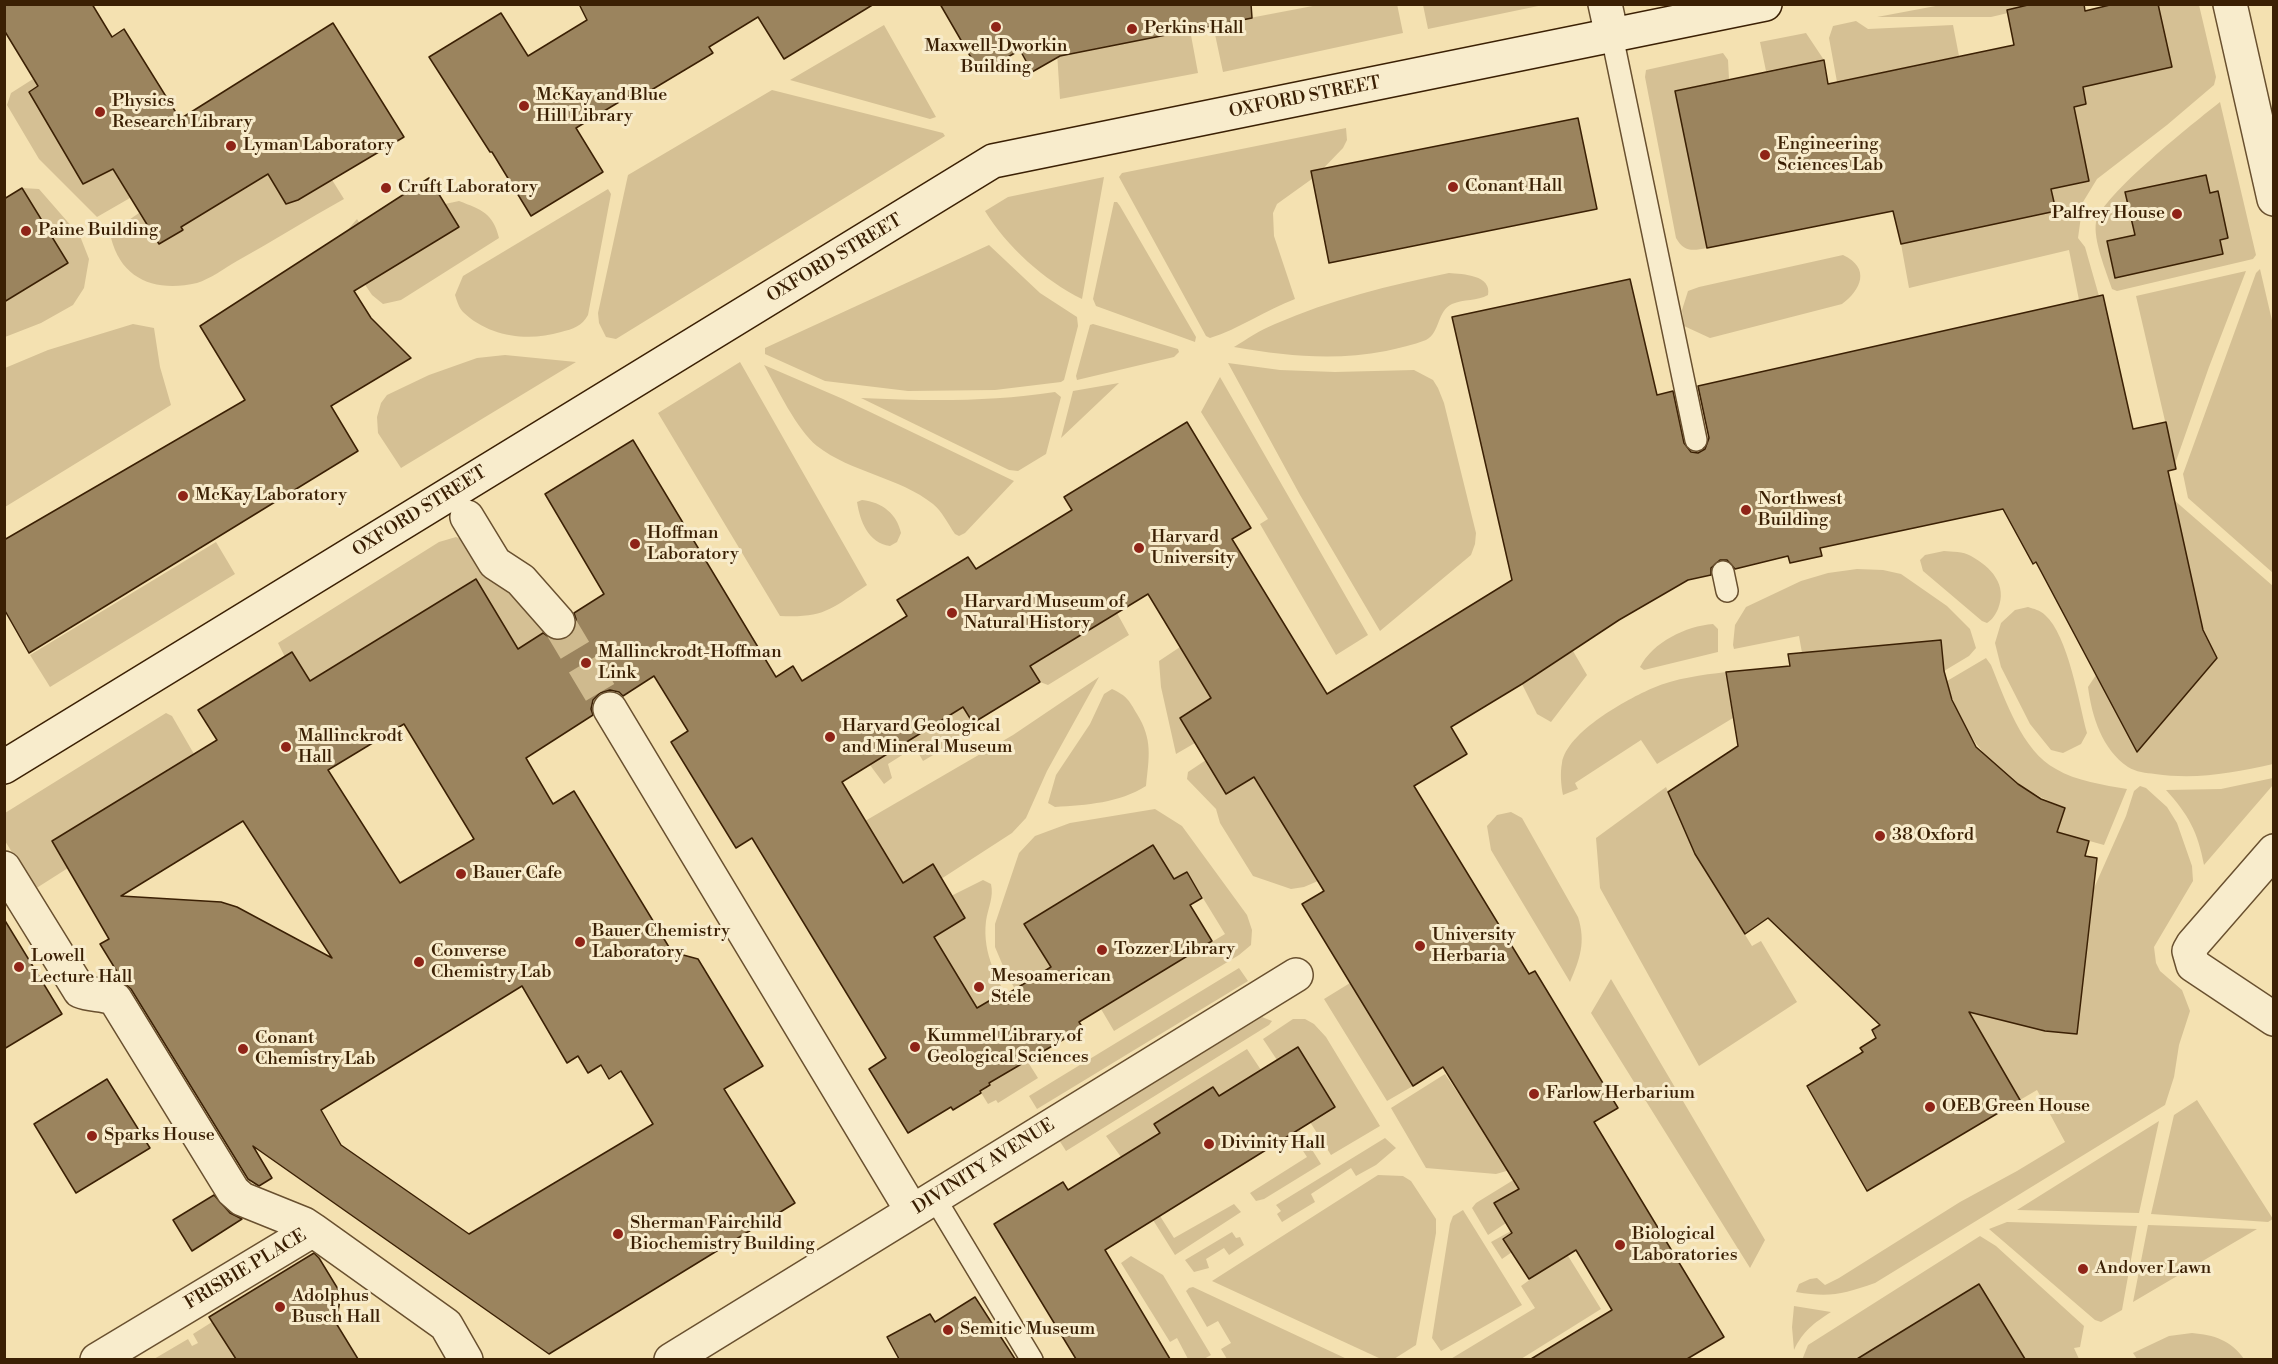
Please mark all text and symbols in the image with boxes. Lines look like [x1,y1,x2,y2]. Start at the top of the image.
place label: Perkins Hall [1144,18,1244,40]
marker: Maxwell-Dworkin Building [989,20,1003,34]
marker: Perkins Hall [1125,22,1139,36]
place label: Maxwell-Dworkin Building [924,36,1068,78]
street label: OXFORD STREET [1227,73,1383,123]
place label: McKay and Blue Hill Library [536,85,667,128]
place label: Physics Research Library [112,91,253,134]
marker: McKay and Blue Hill Library [517,99,531,113]
marker: Physics Research Library [93,105,107,119]
place label: Engineering Sciences Lab [1777,134,1883,176]
place label: Lyman Laboratory [243,135,394,157]
marker: Lyman Laboratory [224,139,238,153]
marker: Engineering Sciences Lab [1758,148,1772,162]
place label: Conant Hall [1465,176,1562,198]
place label: Cruft Laboratory [398,177,538,199]
marker: Conant Hall [1446,180,1460,194]
marker: Cruft Laboratory [379,181,393,195]
place label: Palfrey House [2052,203,2165,225]
marker: Palfrey House [2170,207,2184,221]
street label: OXFORD STREET [763,210,907,308]
place label: Paine Building [38,220,158,242]
marker: Paine Building [19,224,33,238]
street label: OXFORD STREET [349,462,491,562]
place label: McKay Laboratory [195,485,347,507]
marker: McKay Laboratory [176,489,190,503]
place label: Northwest Building [1758,489,1843,532]
marker: Northwest Building [1739,503,1753,517]
place label: Hoffman Laboratory [647,523,739,566]
place label: Harvard University [1151,527,1235,570]
marker: Hoffman Laboratory [628,537,642,551]
marker: Harvard University [1132,541,1146,555]
place label: Harvard Museum of Natural History [964,592,1125,634]
marker: Harvard Museum of Natural History [945,606,959,620]
place label: Mallinckrodt-Hoffman Link [598,642,782,684]
marker: Mallinckrodt-Hoffman Link [579,656,593,670]
place label: Harvard Geological and Mineral Museum [842,716,1012,758]
place label: Mallinckrodt Hall [298,726,403,768]
marker: Harvard Geological and Mineral Museum [823,730,837,744]
marker: Mallinckrodt Hall [279,740,293,754]
place label: 38 Oxford [1892,825,1974,847]
marker: 38 Oxford [1873,829,1887,843]
place label: Bauer Cafe [473,863,562,885]
marker: Bauer Cafe [454,867,468,881]
place label: Bauer Chemistry Laboratory [592,921,730,964]
place label: University Herbaria [1432,925,1516,968]
marker: Bauer Chemistry Laboratory [573,935,587,949]
place label: Tozzer Library [1114,939,1235,961]
marker: University Herbaria [1413,939,1427,953]
place label: Converse Chemistry Lab [431,941,551,984]
marker: Tozzer Library [1095,943,1109,957]
place label: Lowell Lecture Hall [31,946,132,988]
marker: Converse Chemistry Lab [412,955,426,969]
marker: Lowell Lecture Hall [12,960,26,974]
place label: Mesoamerican Stele [991,966,1111,1008]
marker: Mesoamerican Stele [972,980,986,994]
place label: Kummel Library of Geological Sciences [927,1026,1089,1068]
place label: Conant Chemistry Lab [255,1028,375,1070]
marker: Kummel Library of Geological Sciences [908,1040,922,1054]
marker: Conant Chemistry Lab [236,1042,250,1056]
place label: Farlow Herbarium [1546,1083,1695,1105]
marker: Farlow Herbarium [1527,1087,1541,1101]
place label: OEB Green House [1942,1096,2090,1118]
marker: OEB Green House [1923,1100,1937,1114]
street label: DIVINITY AVENUE [909,1114,1059,1220]
place label: Sparks House [104,1125,215,1147]
marker: Sparks House [85,1129,99,1143]
place label: Divinity Hall [1221,1133,1325,1155]
marker: Divinity Hall [1202,1137,1216,1151]
place label: Sherman Fairchild Biochemistry Building [630,1213,815,1256]
place label: Biological Laboratories [1632,1224,1738,1266]
street label: FRISBIE PLACE [181,1225,311,1315]
marker: Sherman Fairchild Biochemistry Building [611,1227,625,1241]
marker: Biological Laboratories [1613,1238,1627,1252]
place label: Andover Lawn [2095,1258,2211,1280]
marker: Andover Lawn [2076,1262,2090,1276]
place label: Adolphus Busch Hall [292,1286,380,1328]
marker: Adolphus Busch Hall [273,1300,287,1314]
place label: Semitic Museum [960,1319,1095,1341]
marker: Semitic Museum [941,1323,955,1337]

